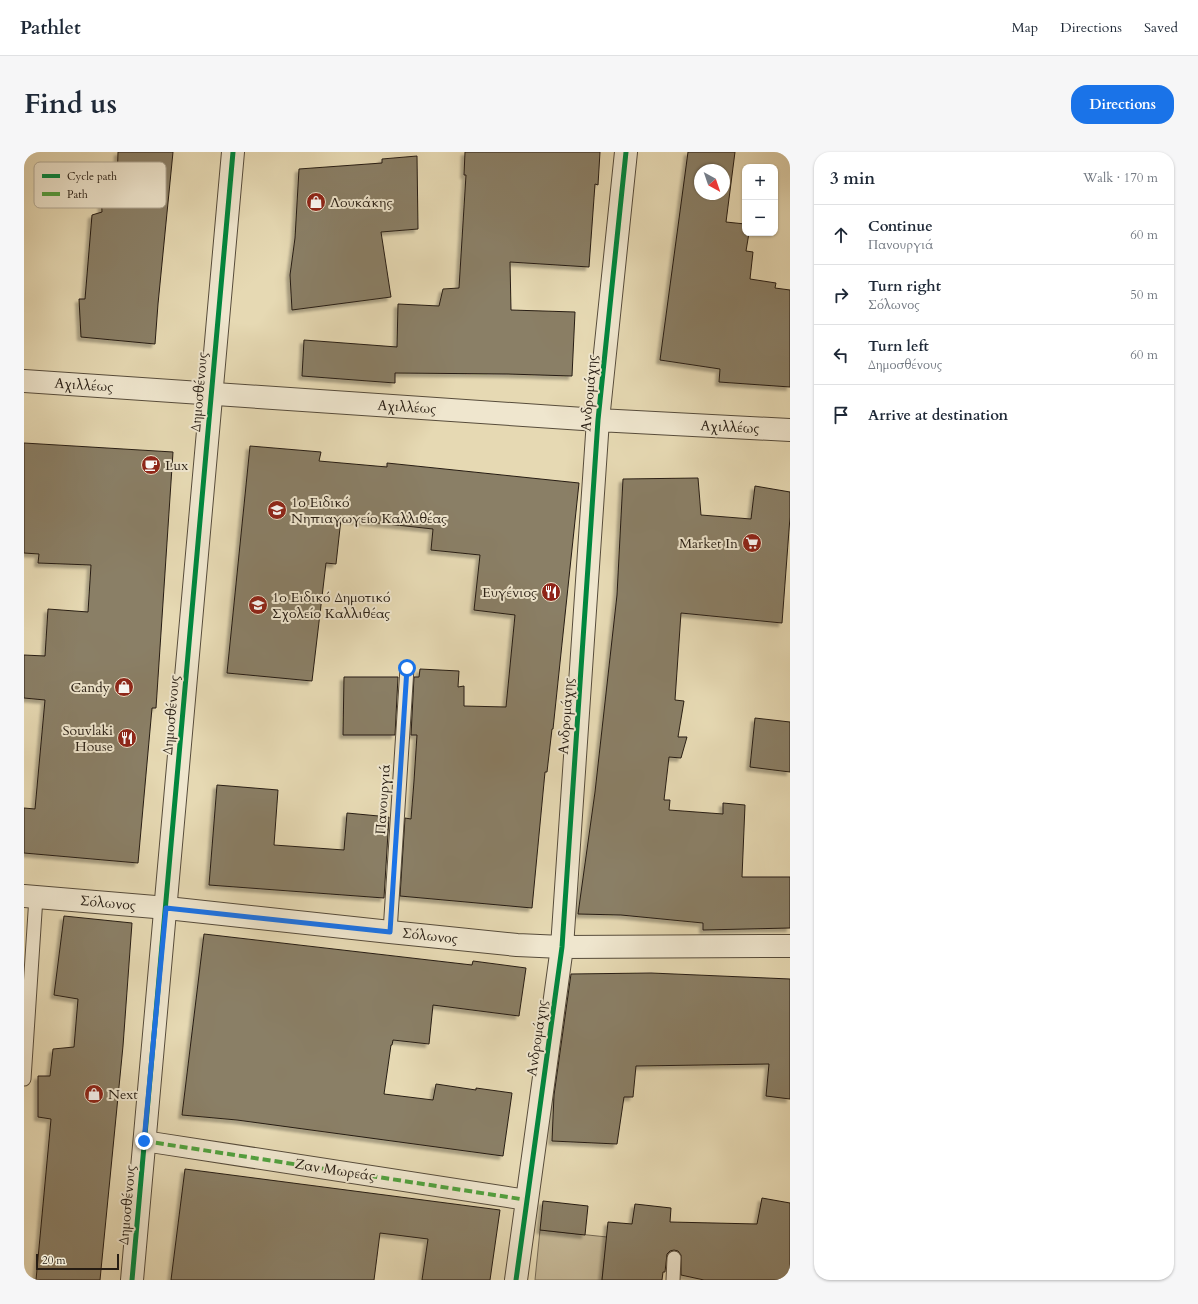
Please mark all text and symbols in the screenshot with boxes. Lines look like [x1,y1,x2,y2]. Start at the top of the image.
text: Pathlet [20,15,81,41]
text: Map [1012,18,1038,37]
text: Directions [1060,18,1122,37]
text: Saved [1144,18,1178,37]
text: Find us [24,85,117,123]
button: Directions [1071,85,1174,124]
legend [34,162,166,208]
north arrow [694,164,730,200]
map controls [742,164,778,236]
button: + [742,164,778,200]
text: 3 min [830,167,875,190]
text: Cycle path [67,169,117,184]
text: Walk · 170 m [1083,169,1158,187]
text: Path [67,187,88,202]
shop icon: Λουκάκης [305,191,327,213]
place label: Λουκάκης [330,193,392,212]
button: − [742,200,778,236]
text: Continue [868,216,933,236]
icon: ahead [830,224,852,246]
text: 60 m [1130,226,1158,244]
text: Πανουργιά [868,236,934,254]
text: Turn right [868,276,941,296]
icon: right [830,284,852,306]
text: 50 m [1130,286,1158,304]
text: Σόλωνος [868,296,920,314]
text: Turn left [868,336,929,356]
icon: left [830,344,852,366]
text: 60 m [1130,346,1158,364]
street label: Δημοσθένους [186,351,212,433]
street label: Ανδρομάχης [576,354,602,432]
text: Δημοσθένους [868,356,942,374]
street label: Αχιλλέως [54,373,114,397]
street label: Αχιλλέως [377,395,437,419]
icon: arrive [830,404,852,426]
text: Arrive at destination [868,405,1008,425]
street label: Αχιλλέως [700,416,760,438]
cafe icon: Lux [140,454,162,476]
place label: Lux [165,456,188,475]
place label: 1ο Ειδικό Νηπιαγωγείο Καλλιθέας [291,493,447,528]
school or university icon: 1ο Ειδικό Νηπιαγωγείο Καλλιθέας [266,499,288,521]
supermarket icon: Market In [741,532,763,554]
place label: Market In [679,534,738,553]
restaurant icon: Ευγένιος [540,581,562,603]
place label: Ευγένιος [482,583,537,602]
place label: 1ο Ειδικό Δημοτικό Σχολείο Καλλιθέας [272,588,391,623]
school or university icon: 1ο Ειδικό Δημοτικό Σχολείο Καλλιθέας [247,594,269,616]
route start [398,659,416,677]
street label: Δημοσθένους [158,674,184,756]
shop icon: Candy [113,676,135,698]
street label: Ανδρομάχης [554,677,578,755]
place label: Candy [70,678,111,697]
place label: Souvlaki House [63,721,113,756]
restaurant icon: Souvlaki House [116,727,138,749]
street label: Πανουργιά [371,763,395,835]
street label: Σόλωνος [79,891,137,915]
street label: Σόλωνος [401,924,459,948]
street label: Ανδρομάχης [522,999,552,1077]
shop icon: Next [83,1083,105,1105]
place label: Next [108,1085,138,1104]
route end [135,1132,153,1150]
street label: Ζαν Μωρεάς [293,1154,377,1186]
street label: Δημοσθένους [114,1164,140,1246]
scale bar [36,1252,119,1271]
text: 20 m [42,1253,66,1268]

